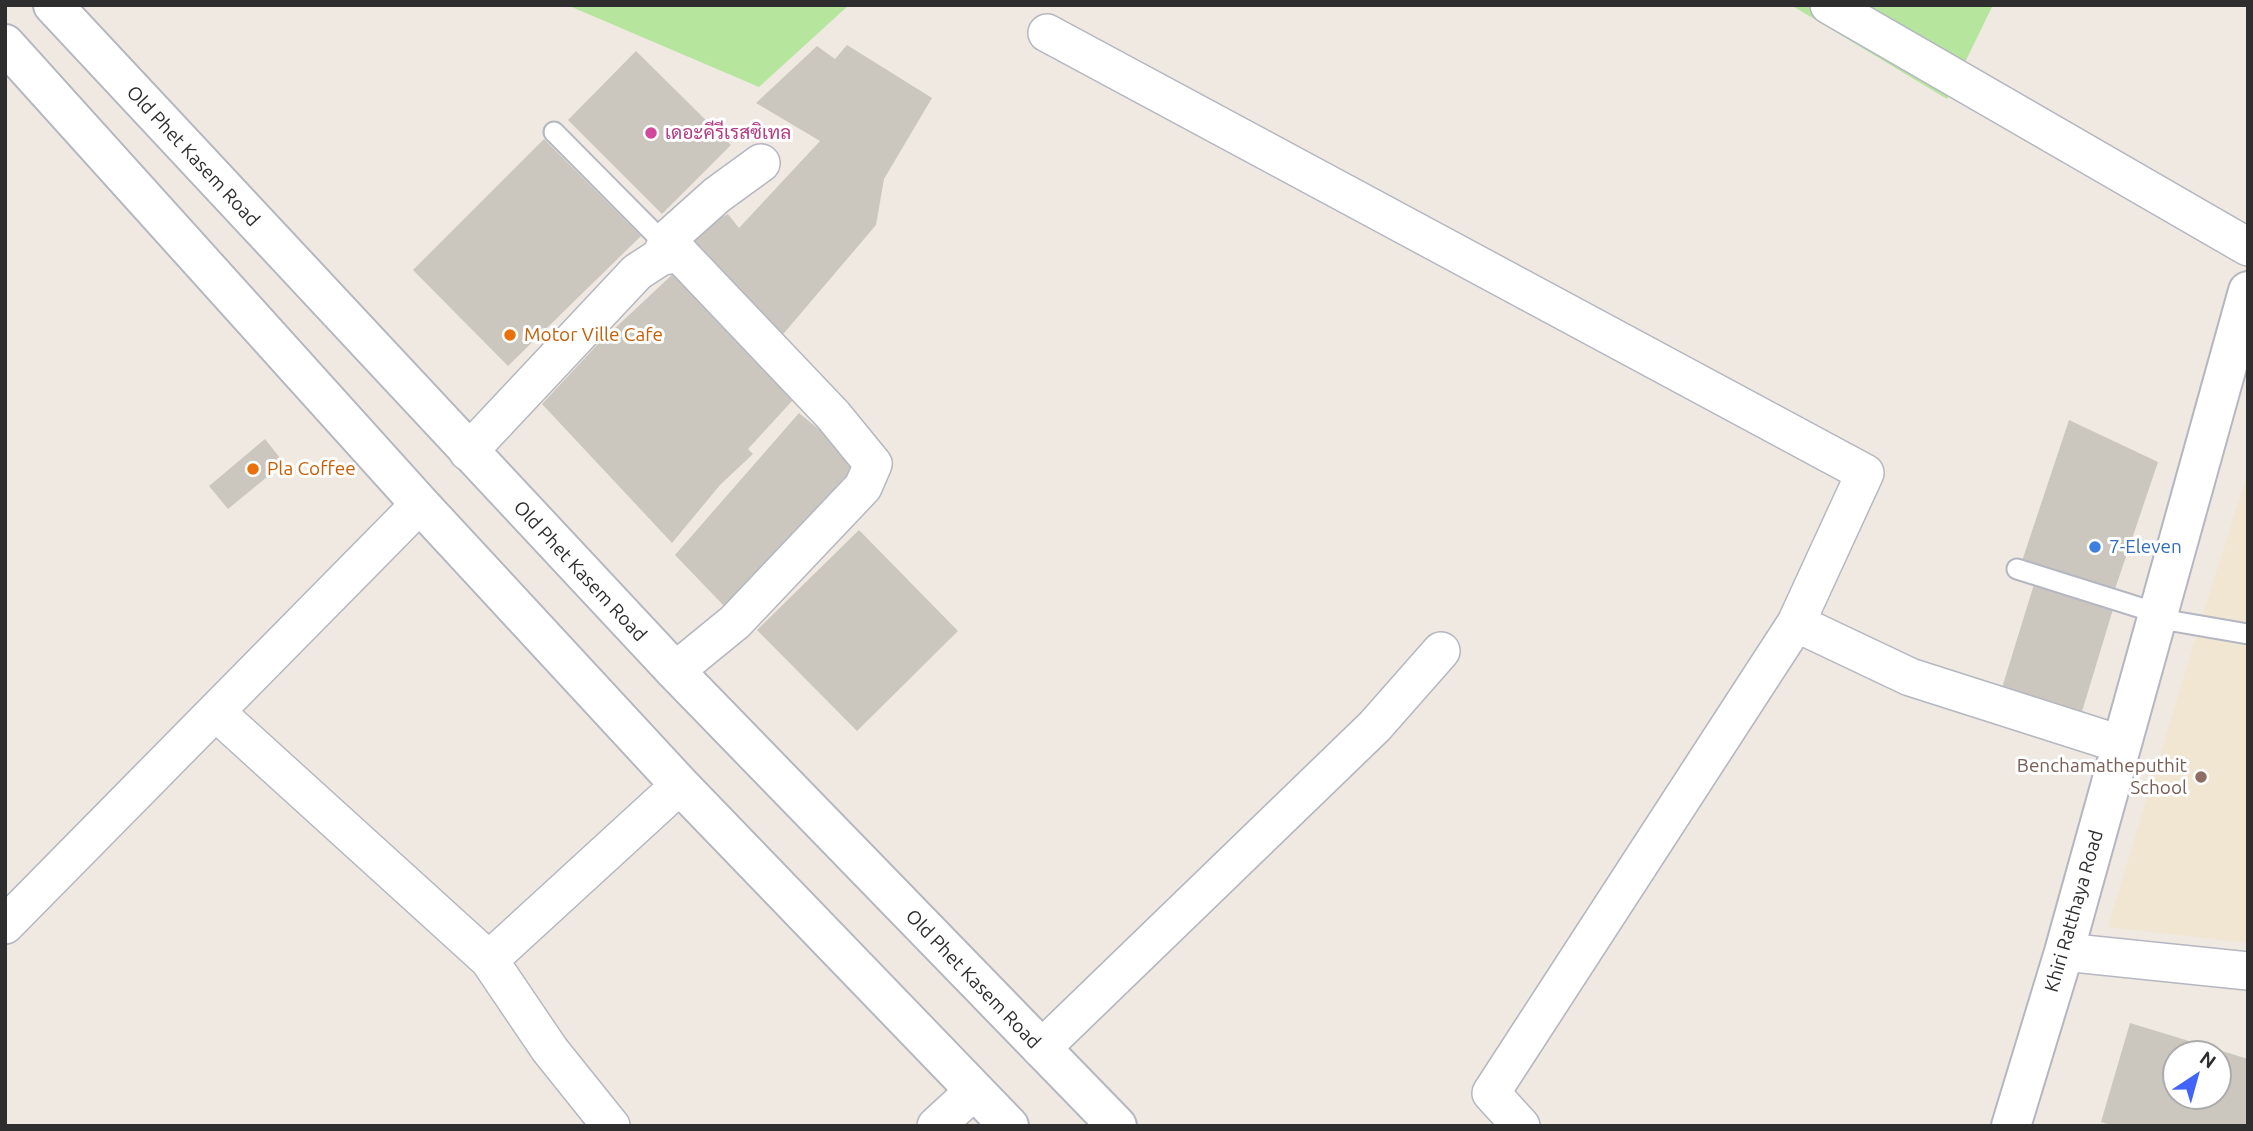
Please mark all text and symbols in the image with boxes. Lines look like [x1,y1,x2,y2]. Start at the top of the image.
street label: Old Phet Kasem Road [122,81,264,231]
place label: เดอะคีรีเรสซิเทล [665,122,791,144]
marker: เดอะคีรีเรสซิเทล [643,125,659,141]
place label: Motor Ville Cafe [524,324,663,346]
marker: Motor Ville Cafe [502,327,518,343]
place label: Pla Coffee [267,458,356,480]
marker: Pla Coffee [245,461,261,477]
street label: Old Phet Kasem Road [509,496,651,646]
place label: 7-Eleven [2109,536,2182,558]
marker: 7-Eleven [2087,539,2103,555]
place label: Benchamatheputhit School [2017,755,2187,799]
marker: Benchamatheputhit School [2193,769,2209,785]
street label: Khiri Ratthaya Road [2040,827,2108,995]
street label: Old Phet Kasem Road [901,905,1045,1053]
north arrow [2162,1040,2232,1110]
text: N [2196,1047,2220,1073]

